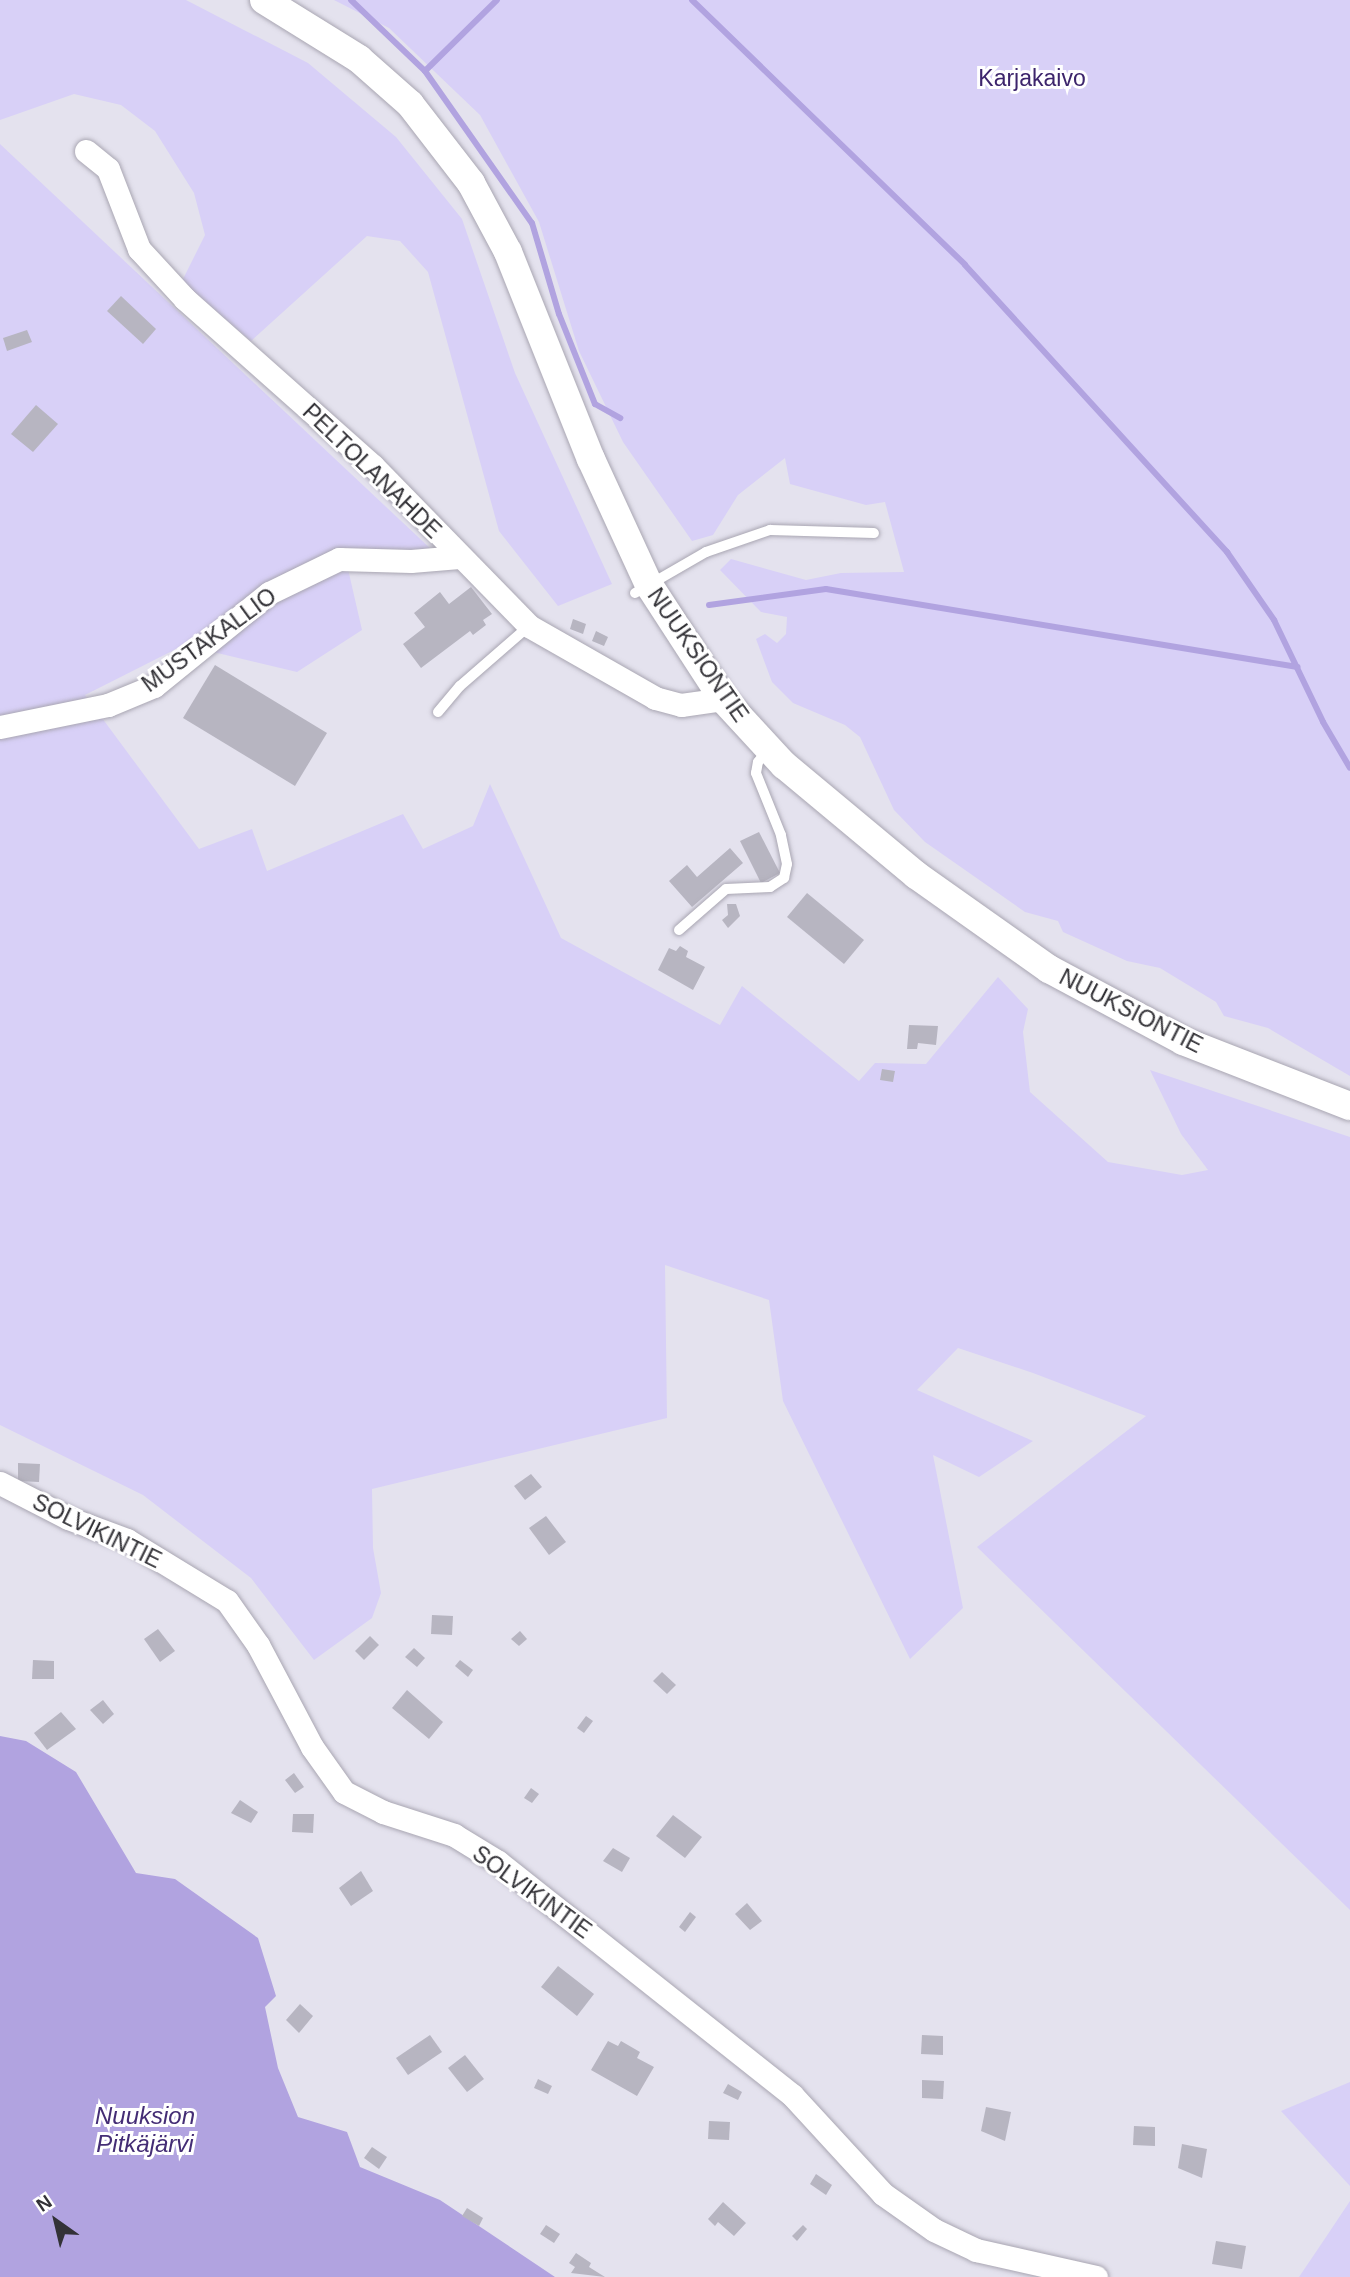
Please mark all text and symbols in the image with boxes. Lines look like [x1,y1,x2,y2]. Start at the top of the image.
park label: Karjakaivo [978,64,1086,92]
street label: PELTOLANAHDE [297,398,447,544]
street label: MUSTAKALLIO [136,582,282,698]
street label: NUUKSIONTIE [642,583,754,727]
street label: NUUKSIONTIE [1055,963,1207,1059]
street label: SOLVIKINTIE [28,1488,166,1574]
street label: SOLVIKINTIE [467,1840,597,1944]
water label: Nuuksion Pitkäjärvi [95,2102,195,2158]
north arrow [21,2186,91,2256]
text: N [32,2191,56,2216]

